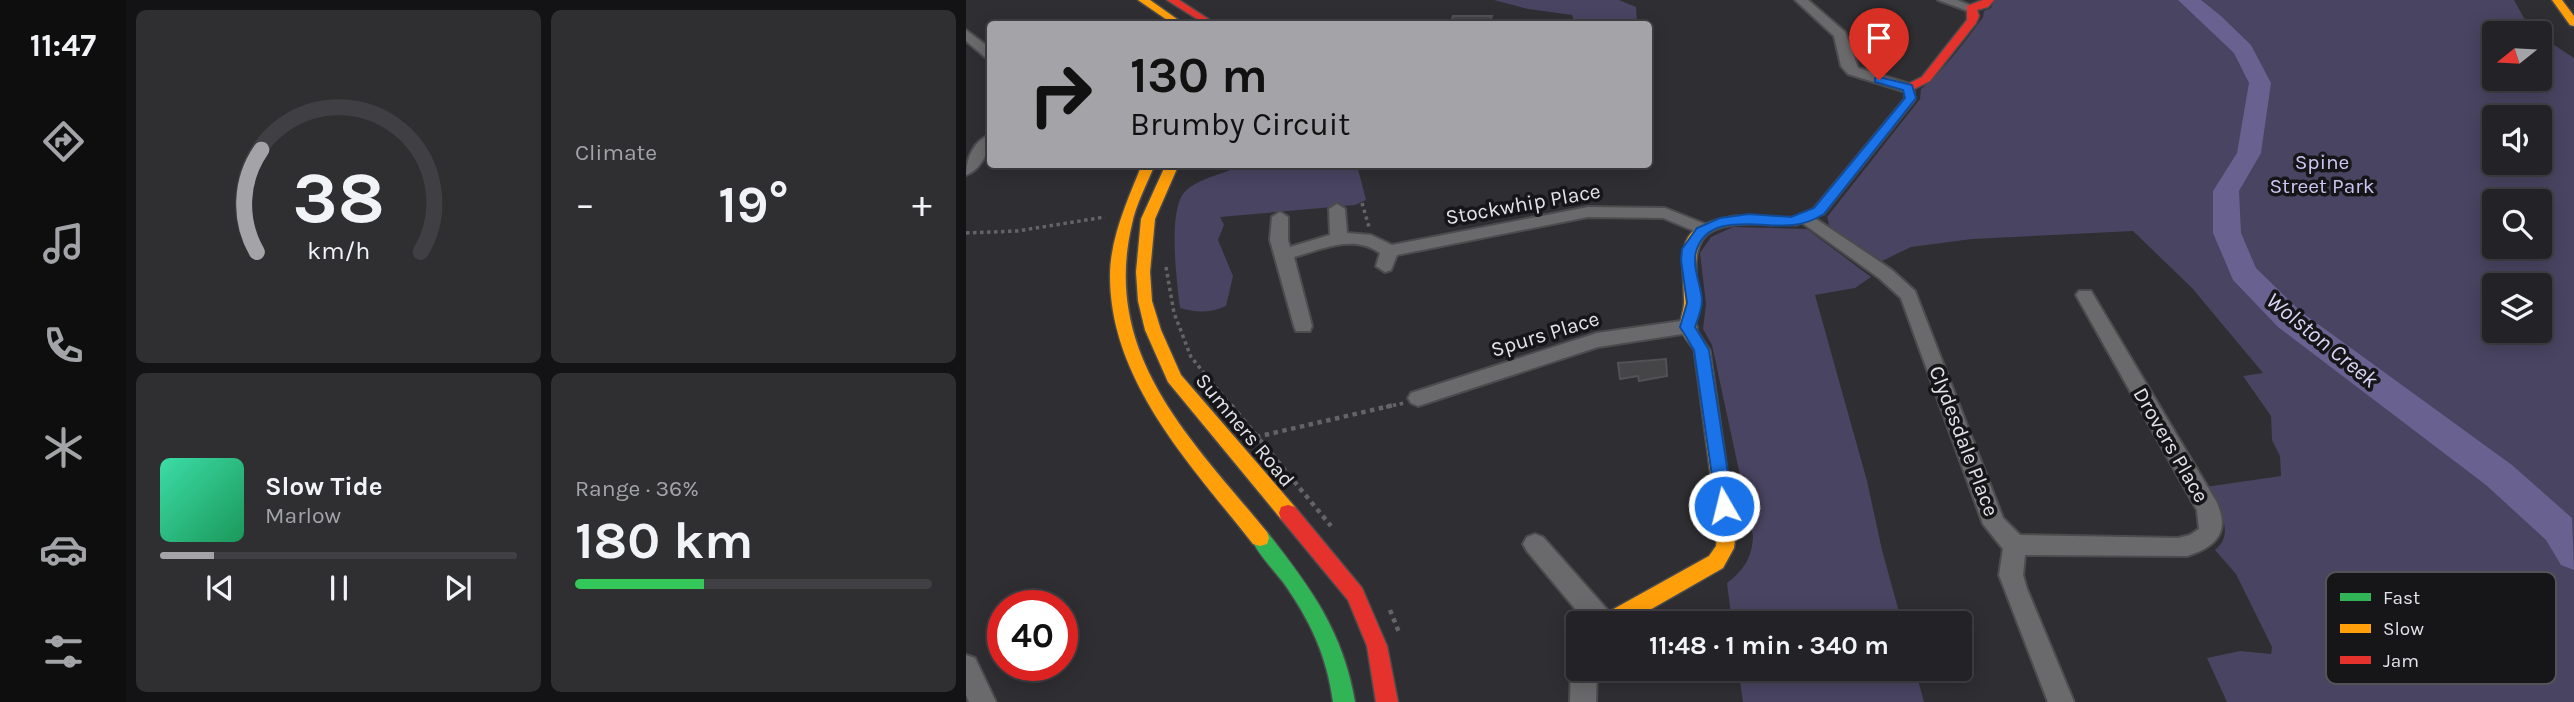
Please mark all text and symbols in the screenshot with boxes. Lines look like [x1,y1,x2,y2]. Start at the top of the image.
pin [1849,8,1909,80]
icon: arrive [1860,19,1898,57]
north arrow [2482,21,2552,91]
map controls [2482,21,2552,343]
text: 11:47 [30,27,96,64]
text: 130 m [1130,47,1268,104]
icon: right [1015,49,1106,140]
button: sound [2482,105,2552,175]
text: Brumby Circuit [1130,106,1350,143]
icon: directions [39,117,88,166]
text: Climate [575,139,657,166]
park label: Spine Street Park [2269,150,2375,198]
text: 38 [292,156,385,241]
text: 19° [718,174,789,235]
street label: Stockwhip Place [1444,179,1602,229]
text: − [575,182,595,227]
text: + [912,182,932,227]
button: search [2482,189,2552,259]
icon: music [39,219,88,268]
text: km/h [307,236,370,265]
button: layers [2482,273,2552,343]
water label: Wolston Creek [2261,287,2384,393]
street label: Spurs Place [1488,306,1602,362]
icon: phone [39,321,88,370]
street label: Clydesdale Place [1924,362,2004,520]
street label: Sumners Road [1191,368,1299,492]
street label: Drovers Place [2128,383,2214,507]
icon: climate [39,423,88,472]
position arrow [1687,469,1761,543]
text: Slow Tide [265,471,383,502]
text: Range · 36% [575,475,699,502]
text: Marlow [265,502,341,529]
text: 180 km [575,510,753,571]
icon: car [39,525,88,574]
icon: previous [201,569,239,607]
icon: pause [320,569,358,607]
icon: next [439,569,477,607]
legend [2326,572,2556,684]
text: Fast [2383,587,2420,609]
speed limit sign: 40 [987,590,1078,681]
text: Slow [2383,618,2424,640]
icon: filters [39,627,88,676]
text: 11:48 · 1 min · 340 m [1649,630,1889,661]
text: Jam [2383,650,2419,672]

